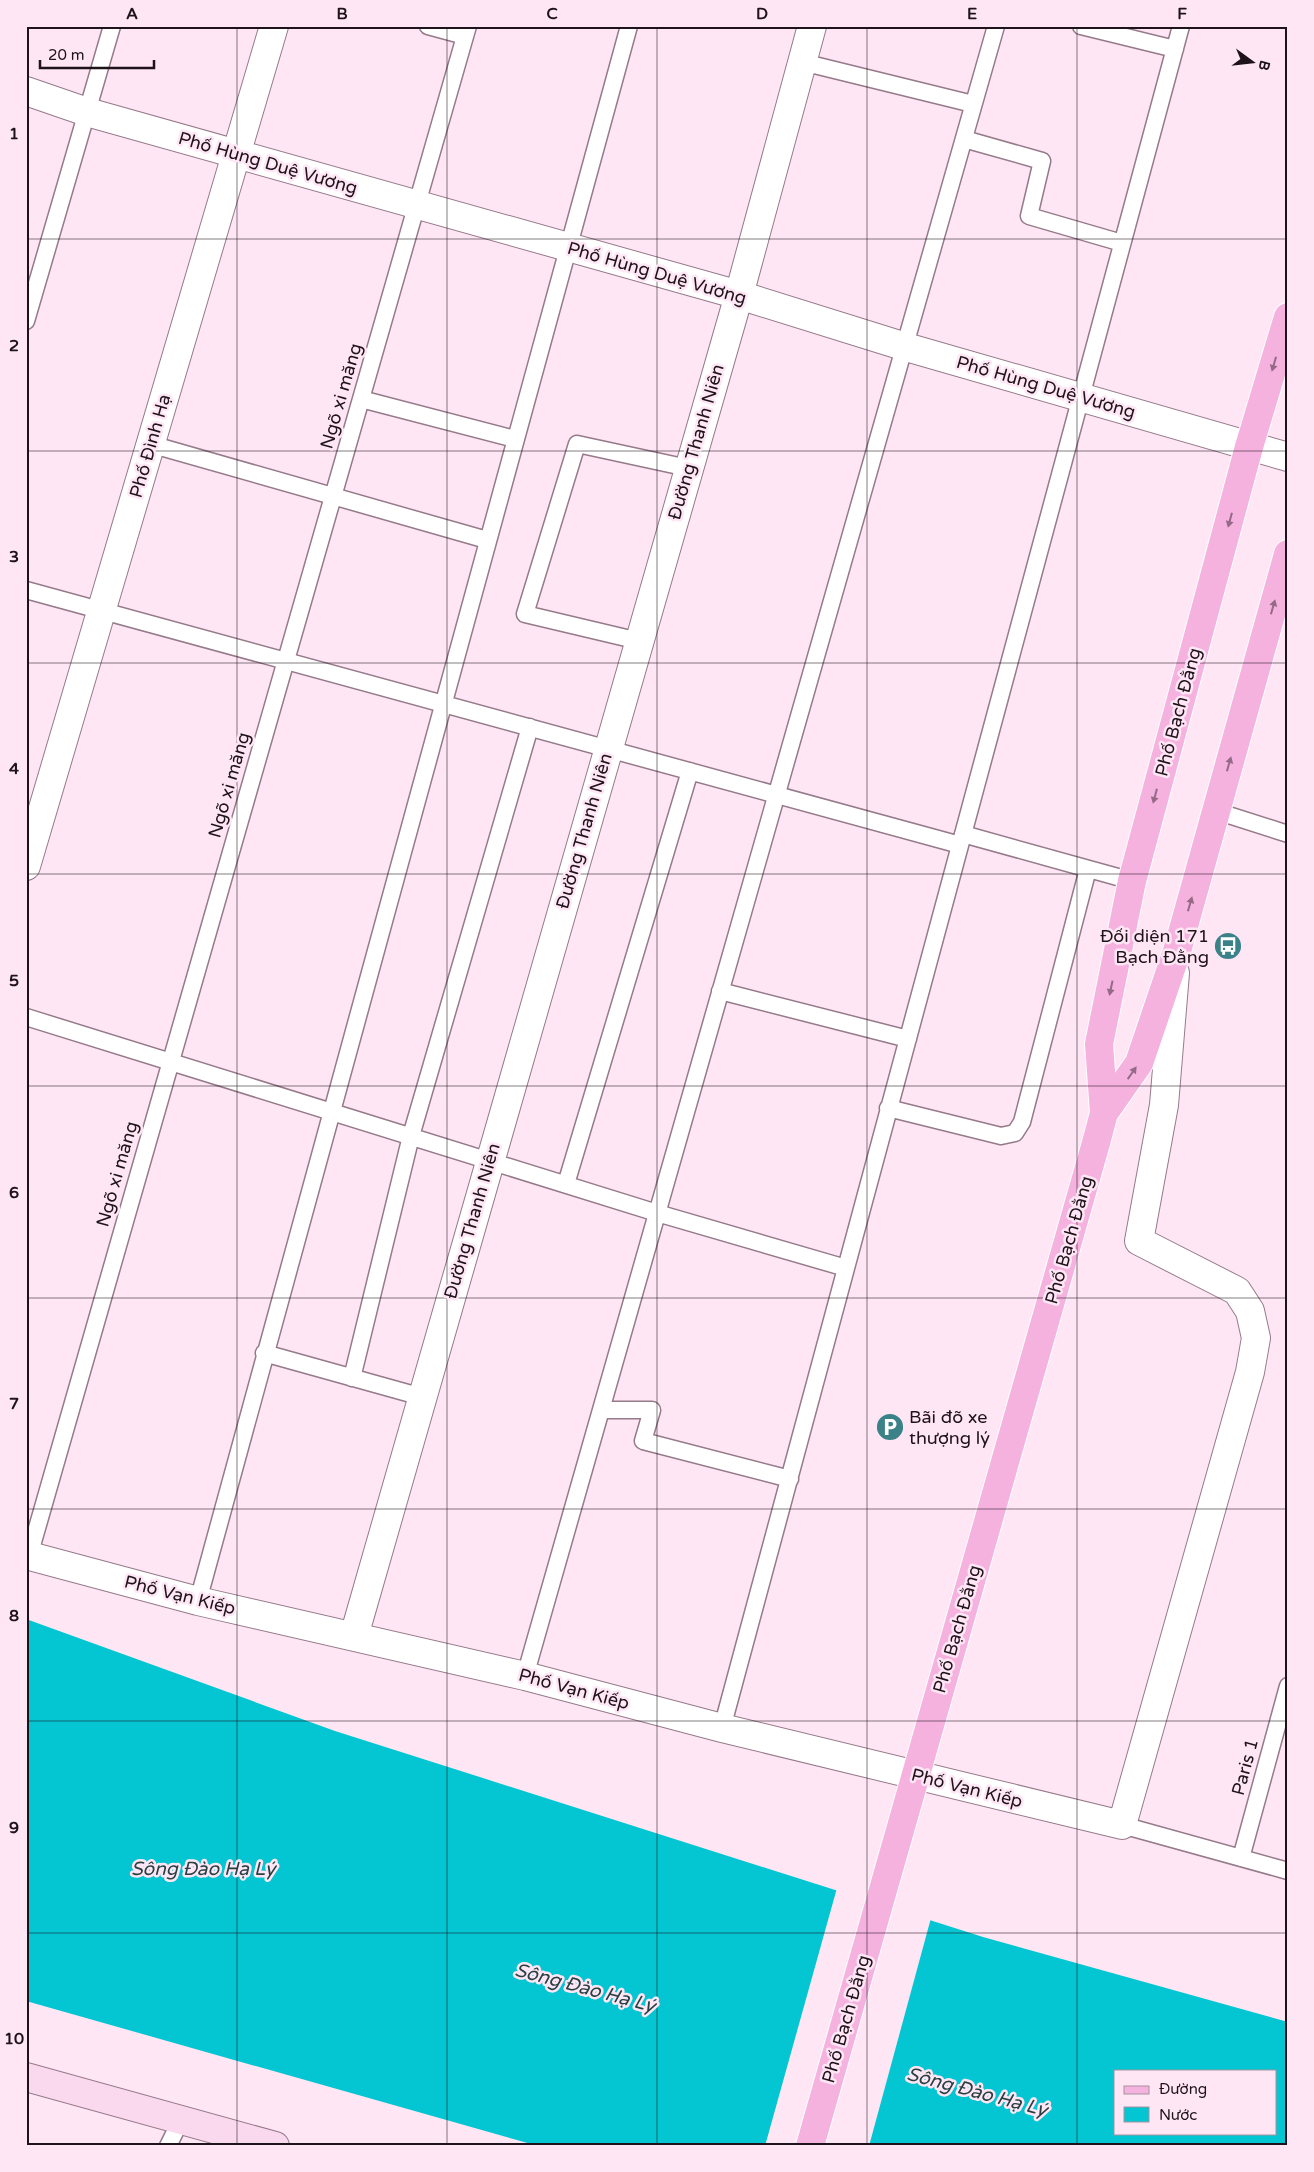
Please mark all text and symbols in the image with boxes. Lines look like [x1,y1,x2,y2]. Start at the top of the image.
text: A [126,4,138,24]
text: B [336,4,348,24]
text: C [546,4,558,24]
text: D [756,4,768,24]
text: E [967,4,977,24]
text: F [1177,4,1187,24]
scale bar [40,38,154,70]
north arrow [1226,38,1276,88]
text: 20 m [48,46,85,64]
text: B [1255,58,1274,72]
text: 1 [9,124,19,144]
street label: Phố Hùng Duệ Vương [176,127,360,199]
street label: Phố Hùng Duệ Vương [565,237,749,309]
text: 2 [9,336,19,356]
street label: Ngõ xi măng [315,341,367,451]
street label: Phố Hùng Duệ Vương [954,351,1138,423]
one-way arrow [1269,357,1277,372]
street label: Đường Thanh Niên [663,362,729,522]
street label: Phố Đình Hạ [125,392,175,500]
one-way arrow [1225,513,1233,528]
text: 3 [9,547,19,567]
one-way arrow [1269,600,1277,615]
street label: Phố Bạch Đằng [1150,645,1206,779]
street label: Ngõ xi măng [203,730,255,840]
street label: Đường Thanh Niên [551,751,617,911]
one-way arrow [1226,756,1234,771]
text: 4 [9,759,19,779]
one-way arrow [1151,788,1159,803]
one-way arrow [1186,897,1194,912]
place label: Đối diện 171 Bạch Đằng [1100,925,1209,968]
bus stop icon: Đối diện 171 Bạch Đằng [1213,931,1243,961]
text: 5 [9,971,19,991]
one-way arrow [1106,980,1114,996]
one-way arrow [1127,1066,1137,1080]
street label: Ngõ xi măng [91,1119,143,1229]
street label: Đường Thanh Niên [439,1141,505,1301]
street label: Phố Bạch Đằng [1040,1173,1098,1307]
text: 6 [9,1183,19,1203]
text: 7 [9,1394,19,1414]
place label: Bãi đõ xe thượng lý [909,1406,990,1449]
parking icon: Bãi đõ xe thượng lý [875,1412,905,1442]
street label: Phố Bạch Đằng [928,1562,986,1696]
street label: Phố Vạn Kiếp [122,1571,238,1619]
text: 8 [9,1606,19,1626]
street label: Phố Vạn Kiếp [516,1664,632,1714]
street label: Paris 1 [1227,1736,1263,1798]
street label: Phố Vạn Kiếp [909,1764,1025,1812]
text: 9 [9,1818,19,1838]
water label: Sông Đào Hạ Lý [131,1858,278,1880]
street label: Phố Bạch Đằng [817,1952,875,2086]
water label: Sông Đào Hạ Lý [513,1959,660,2018]
text: 10 [4,2029,24,2049]
water label: Sông Đào Hạ Lý [905,2063,1052,2122]
legend [1114,2070,1276,2134]
text: Đường [1159,2080,1207,2098]
text: Nước [1159,2106,1197,2124]

